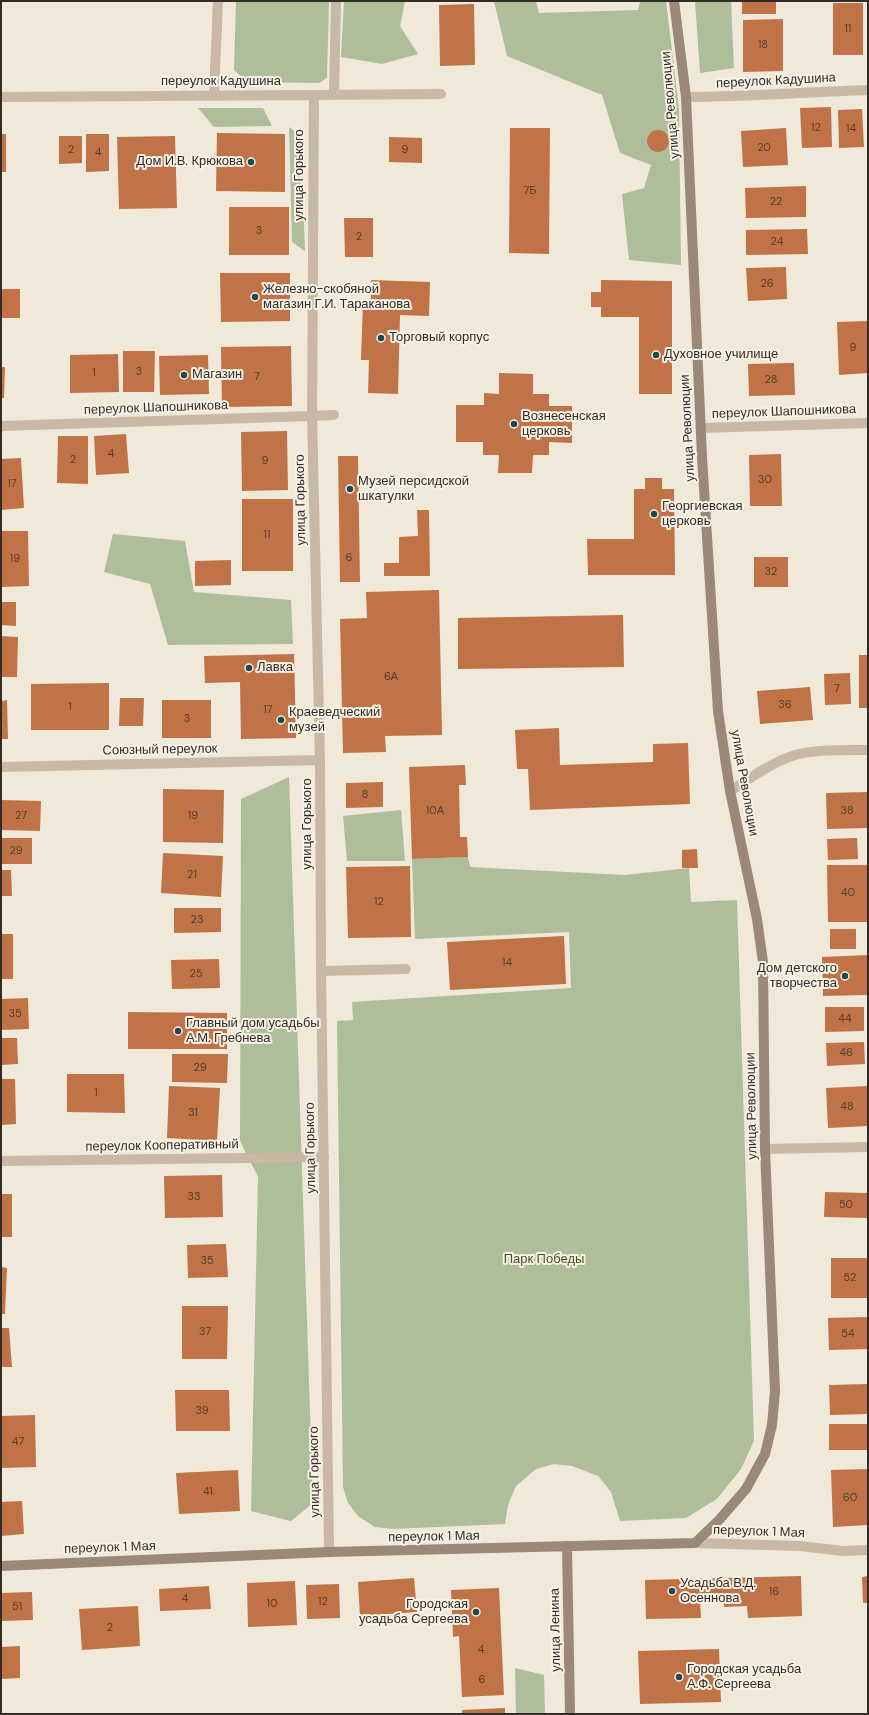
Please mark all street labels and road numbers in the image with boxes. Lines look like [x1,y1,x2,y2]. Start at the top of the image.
street label: улица Революции [659,51,683,159]
street label: переулок Кадушина [716,70,836,92]
street label: переулок Кадушина [161,74,281,90]
street label: улица Горького [292,129,308,221]
street label: улица Революции [677,374,699,482]
street label: переулок Шапошникова [84,398,228,418]
street label: переулок Шапошникова [712,402,856,422]
street label: улица Горького [292,454,310,546]
street label: улица Революции [727,729,761,837]
street label: Союзный переулок [102,741,218,759]
street label: улица Горького [300,778,316,870]
street label: улица Революции [743,1052,761,1160]
street label: улица Горького [302,1102,320,1194]
street label: переулок Кооперативный [85,1137,239,1155]
street label: улица Горького [306,1426,324,1518]
street label: переулок 1 Мая [713,1523,805,1541]
street label: переулок 1 Мая [388,1528,480,1546]
street label: переулок 1 Мая [64,1539,156,1557]
street label: улица Ленина [547,1588,565,1672]

